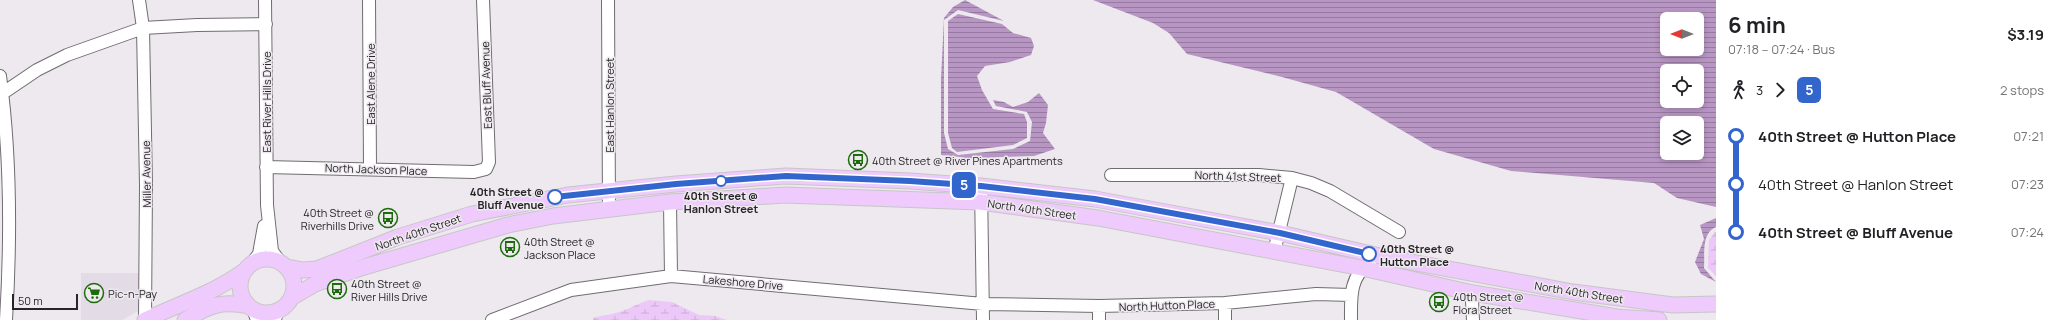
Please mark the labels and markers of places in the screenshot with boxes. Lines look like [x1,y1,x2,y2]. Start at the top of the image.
bus stop icon: 40th Street @ River Pines Apartments [847,149,869,171]
place label: 40th Street @ River Pines Apartments [872,153,1063,168]
marker: 40th Street @ Hanlon Street [715,175,727,187]
place label: 40th Street @ Bluff Avenue [470,184,544,212]
place label: 40th Street @ Hanlon Street [684,188,758,216]
marker: 40th Street @ Bluff Avenue [547,189,563,205]
place label: 40th Street @ Riverhills Drive [301,205,375,233]
bus stop icon: 40th Street @ Riverhills Drive [377,207,399,229]
place label: 40th Street @ Jackson Place [524,234,596,262]
bus stop icon: 40th Street @ Jackson Place [499,236,521,258]
place label: 40th Street @ Hutton Place [1380,241,1454,269]
marker: 40th Street @ Hutton Place [1361,246,1377,262]
place label: 40th Street @ River Hills Drive [351,276,428,304]
bus stop icon: 40th Street @ River Hills Drive [326,278,348,300]
supermarket icon: Pic-n-Pay [83,282,105,304]
place label: Pic-n-Pay [108,286,157,301]
place label: 40th Street @ Flora Street [1453,289,1524,317]
bus stop icon: 40th Street @ Flora Street [1428,291,1450,313]

